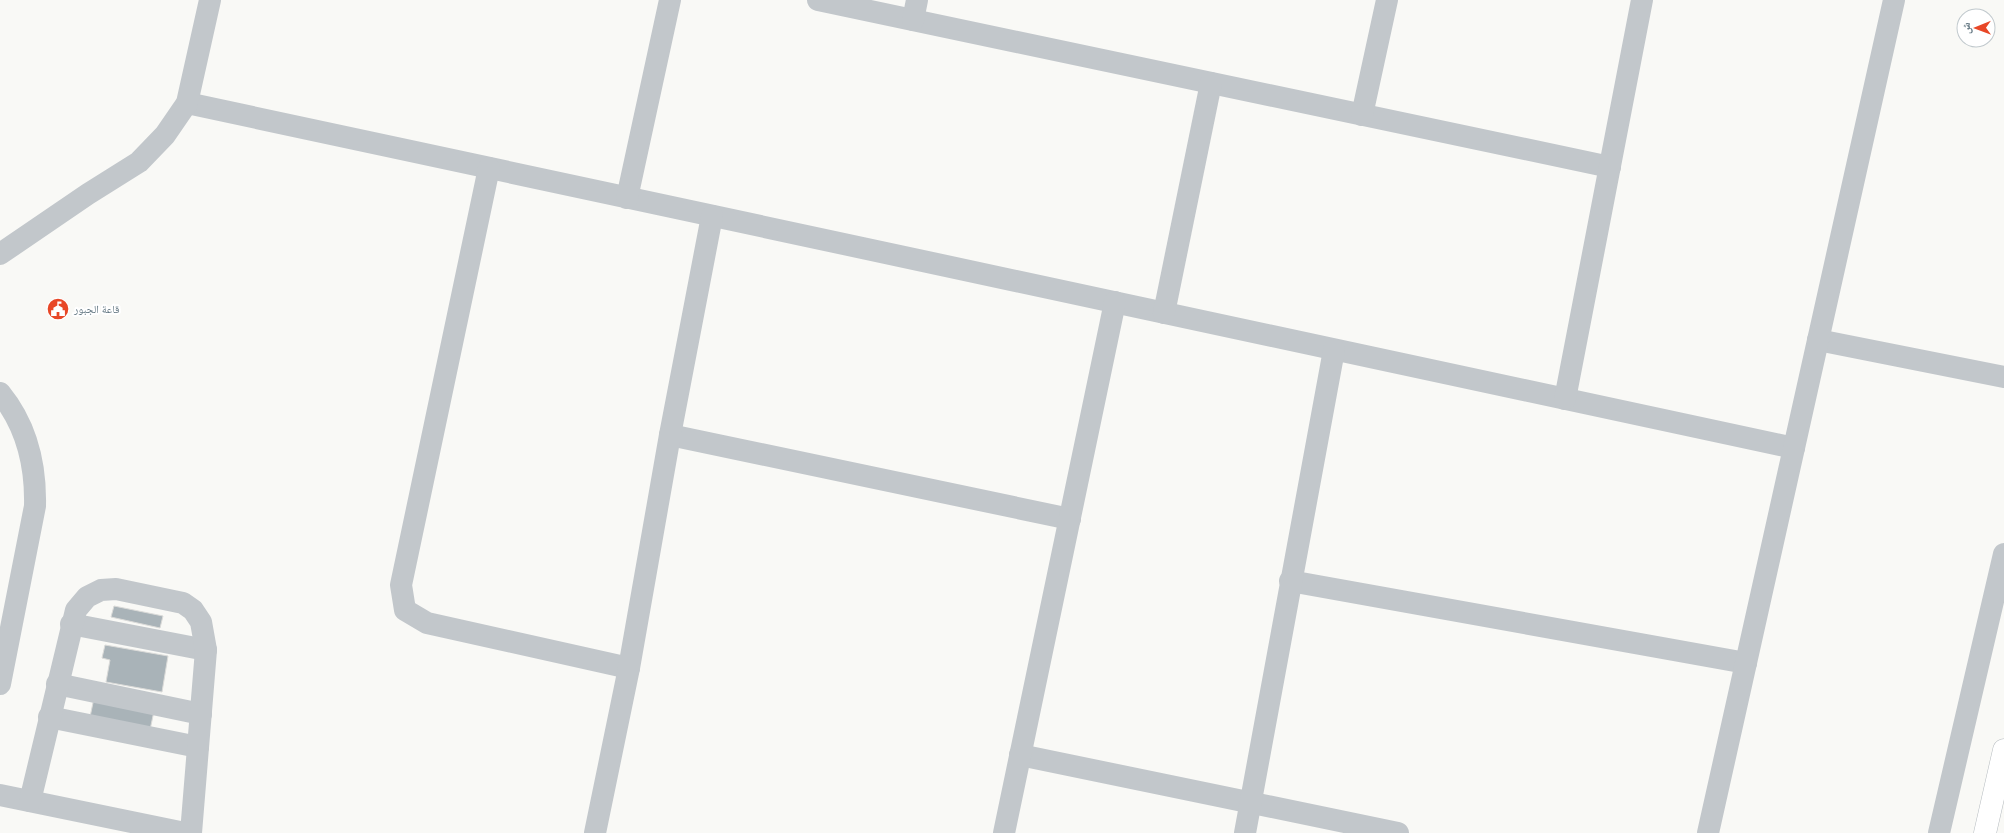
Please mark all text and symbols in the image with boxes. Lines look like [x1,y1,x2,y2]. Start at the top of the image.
north arrow [1956,8,1996,48]
text: ش [1960,22,1974,34]
public building icon: قاعة الجبور [45,296,71,322]
place label: قاعة الجبور [73,303,120,316]

